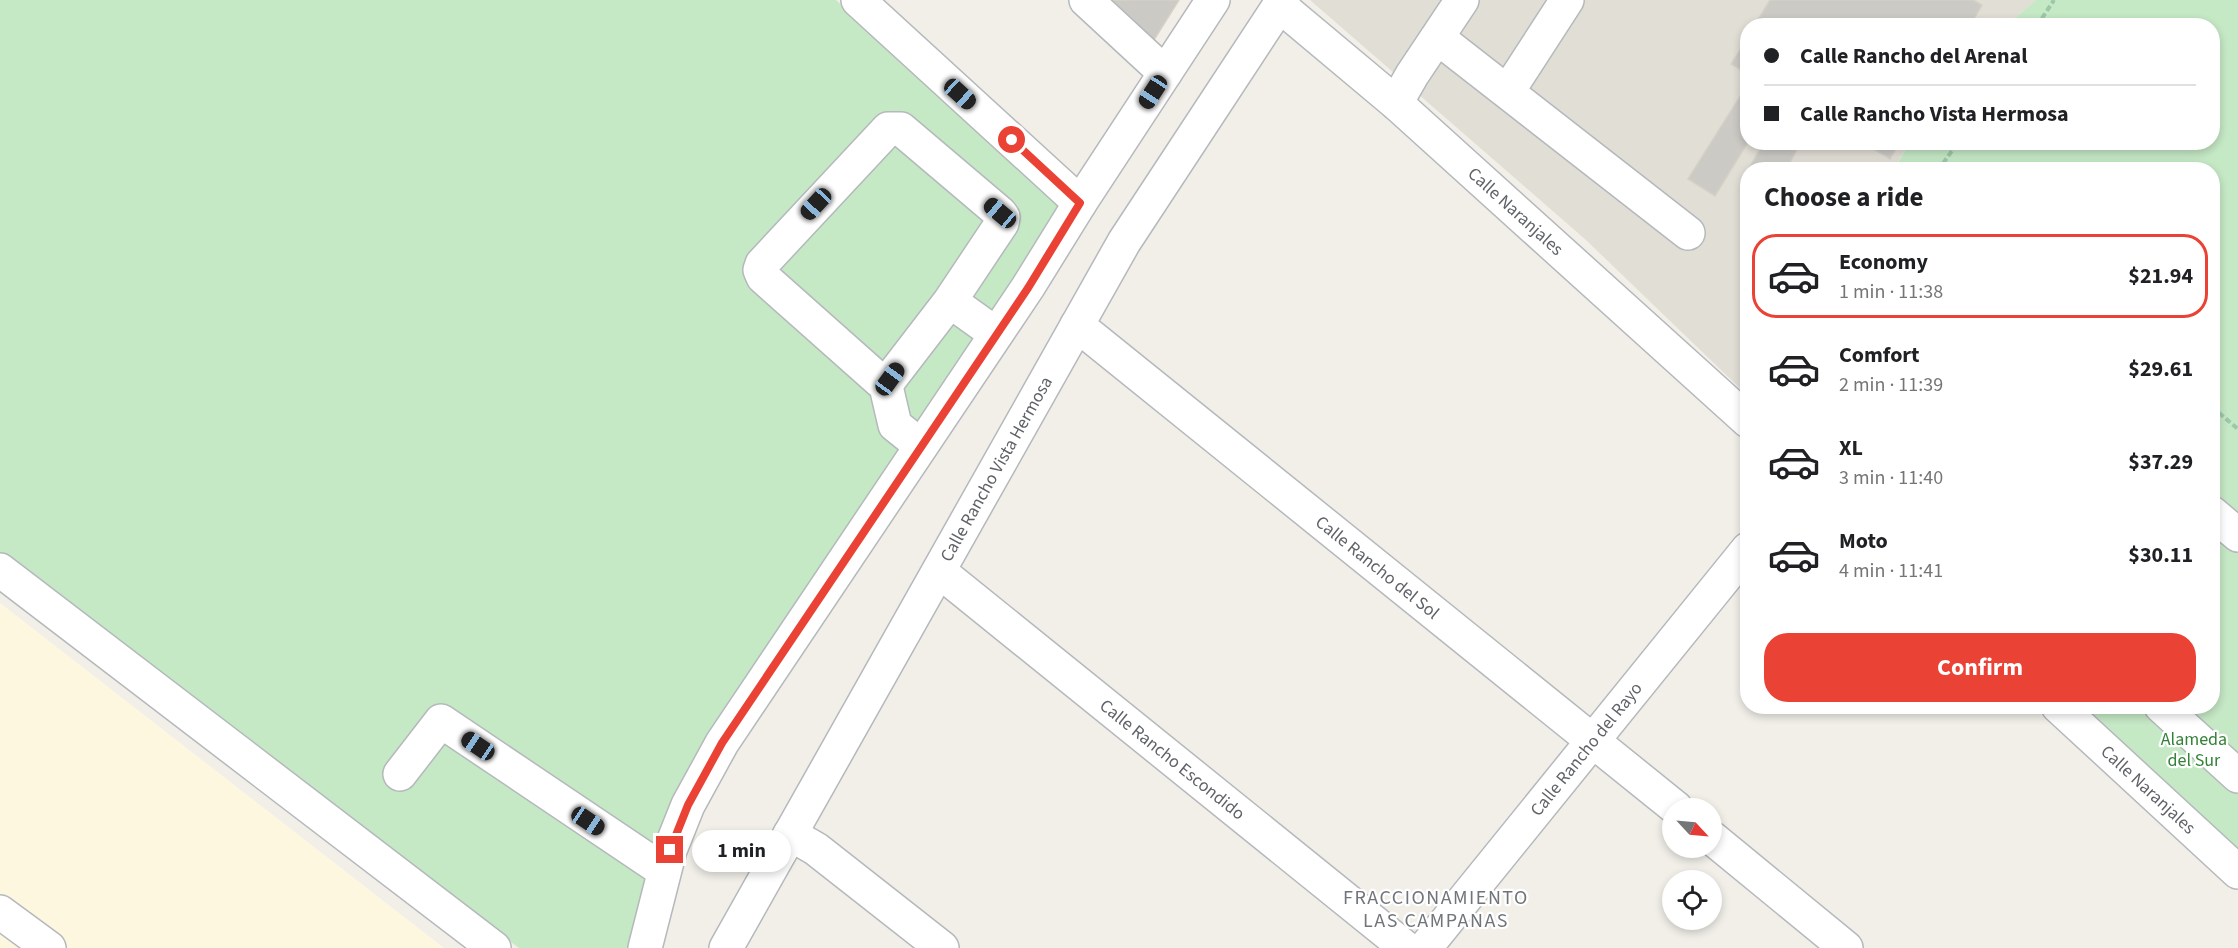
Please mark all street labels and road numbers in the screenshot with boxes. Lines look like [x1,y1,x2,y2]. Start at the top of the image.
street label: Calle Naranjales [1462,161,1569,261]
street label: Calle Rancho Vista Hermosa [934,372,1058,566]
street label: Calle Rancho del Sol [1310,510,1445,625]
street label: Calle Rancho del Rayo [1524,677,1648,821]
street label: Calle Rancho Escondido [1094,693,1250,826]
street label: Calle Naranjales [2095,739,2201,840]

